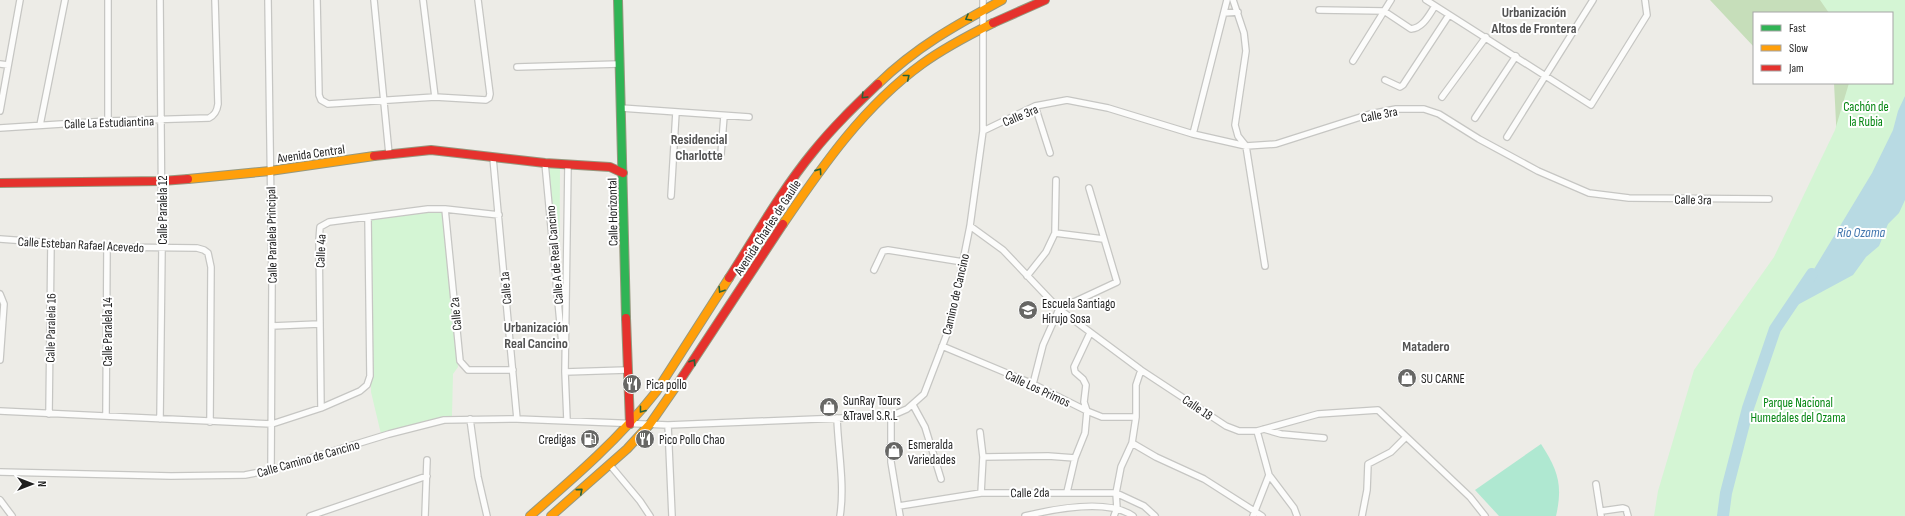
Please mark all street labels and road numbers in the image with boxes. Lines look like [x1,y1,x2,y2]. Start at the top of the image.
street label: Calle 3ra [1000,101,1041,131]
street label: Calle 3ra [1359,104,1399,126]
street label: Calle La Estudiantina [64,113,154,133]
street label: Avenida Central [275,141,346,167]
street label: Calle Paralela 12 [155,175,171,245]
street label: Avenida Charles de Gaulle [730,177,805,279]
street label: Calle Horizontal [604,178,622,246]
street label: Calle Paralela Principal [263,186,281,284]
street label: Calle 3ra [1674,192,1712,208]
street label: Calle A de Real Cancino [543,205,567,305]
street label: Calle Esteban Rafael Acevedo [17,234,145,256]
street label: Calle 4a [312,234,330,268]
street label: Camino de Cancino [939,252,973,336]
street label: Calle 1a [497,271,515,305]
street label: Calle Paralela 16 [42,293,60,363]
street label: Calle 2a [447,296,465,331]
street label: Calle Paralela 14 [100,297,116,367]
street label: Calle Los Primos [1002,367,1073,411]
street label: Calle 18 [1179,392,1216,424]
street label: Calle Camino de Cancino [255,437,361,481]
street label: Calle 2da [1010,485,1050,501]

